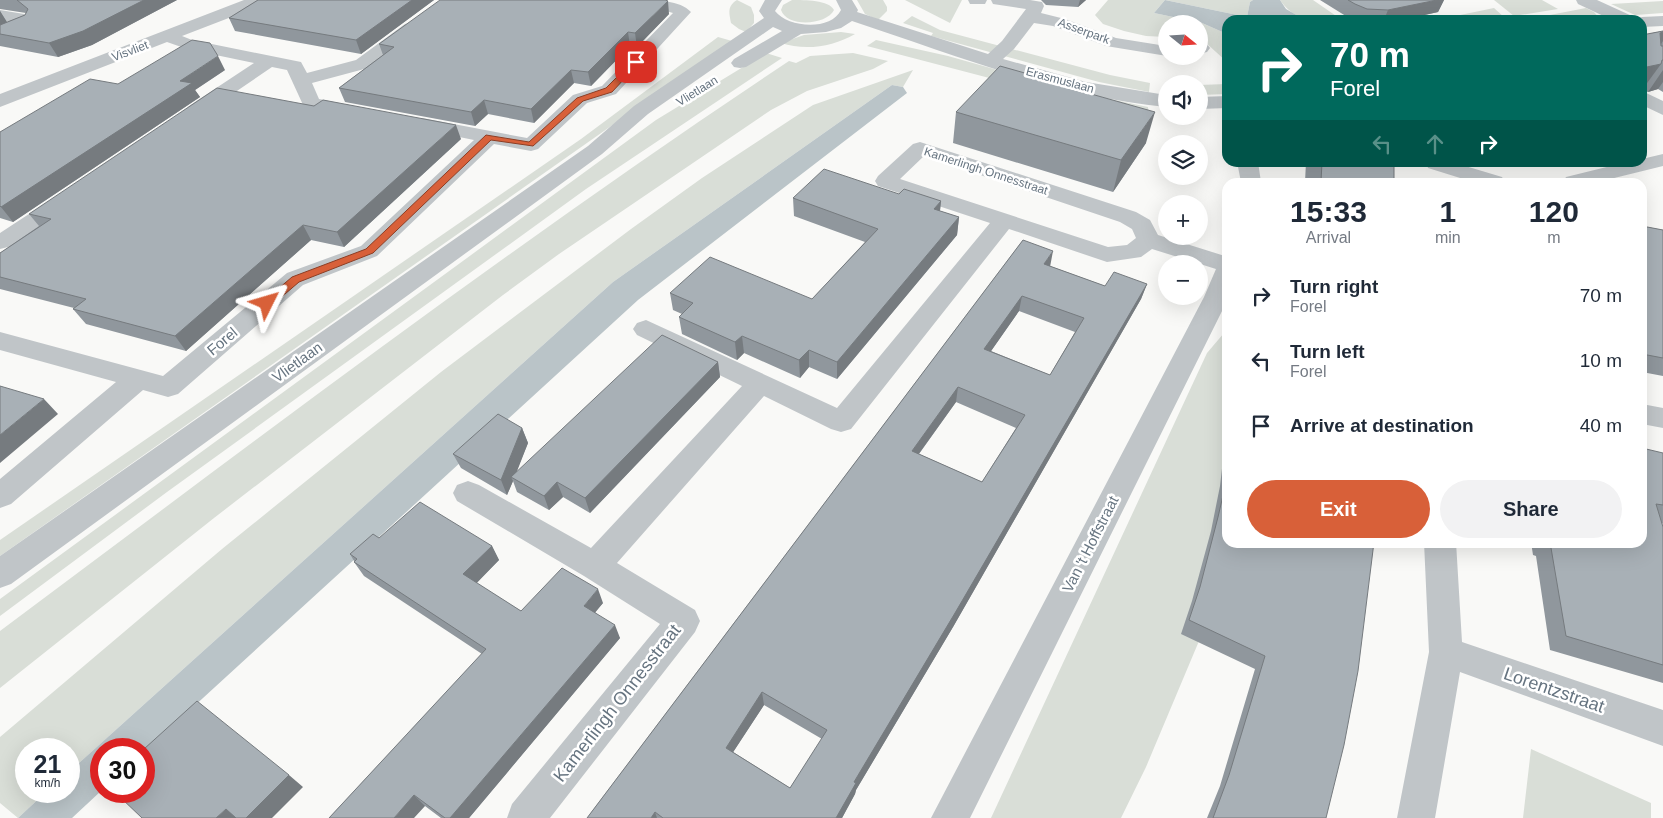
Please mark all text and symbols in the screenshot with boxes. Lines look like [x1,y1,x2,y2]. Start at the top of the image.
street label: Asserpark [1056,15,1113,47]
north arrow [1158,15,1208,65]
map controls [1158,15,1208,305]
icon: right [1247,35,1312,100]
text: 70 m [1330,35,1410,74]
street label: Visvliet [110,37,151,64]
pin [615,41,657,83]
icon: arrive [622,48,650,76]
street label: Erasmuslaan [1024,64,1096,96]
street label: Vlietlaan [674,73,720,109]
button: sound [1158,75,1208,125]
text: Forel [1330,76,1380,101]
icon: left [1368,130,1396,158]
icon: ahead [1421,130,1449,158]
icon: right [1474,130,1502,158]
button: layers [1158,135,1208,185]
street label: Kamerlingh Onnesstraat [922,144,1050,198]
button: + [1158,195,1208,245]
text: 15:33 [1290,195,1367,228]
text: 1 [1439,195,1456,228]
text: 120 [1529,195,1579,228]
text: Arrival [1306,229,1351,246]
text: min [1435,229,1461,246]
text: m [1547,229,1560,246]
button: − [1158,255,1208,305]
position arrow [240,276,292,328]
text: Turn right [1290,276,1378,297]
icon: right [1247,282,1275,310]
text: 70 m [1580,285,1622,306]
text: Forel [1290,298,1326,315]
street label: Forel [203,324,241,358]
street label: Vlietlaan [269,338,325,386]
text: Turn left [1290,341,1365,362]
icon: left [1247,347,1275,375]
text: 10 m [1580,350,1622,371]
text: Forel [1290,363,1326,380]
icon: arrive [1247,412,1275,440]
text: Arrive at destination [1290,415,1474,436]
text: 40 m [1580,415,1622,436]
button: Exit [1247,480,1430,538]
button: Share [1440,480,1622,538]
street label: Van 't Hoffstraat [1058,492,1122,595]
street label: Kamerlingh Onnesstraat [549,620,685,786]
street label: Lorentzstraat [1501,663,1607,717]
speed limit sign: 30 [90,738,155,803]
text: 21 [34,750,61,778]
text: km/h [34,776,61,790]

